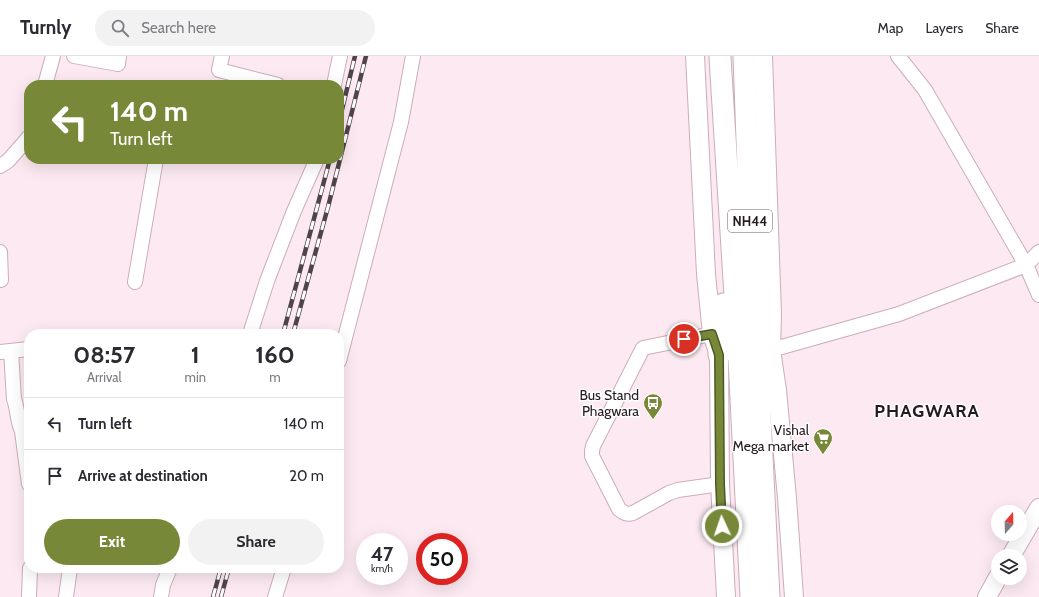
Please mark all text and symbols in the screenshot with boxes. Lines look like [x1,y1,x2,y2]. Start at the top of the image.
search box [95,10,375,46]
text: Turnly [20,16,71,39]
icon: search [109,17,131,39]
text: Search here [141,19,216,37]
text: Map [878,19,903,37]
text: Layers [925,19,963,37]
text: Share [985,19,1019,37]
text: 140 m [110,94,188,128]
icon: left [44,96,96,148]
text: Turn left [110,128,173,150]
road number: NH44 [728,210,772,232]
pin [667,322,701,356]
icon: arrive [673,328,695,350]
text: 08:57 [73,340,135,369]
text: 1 [191,340,200,369]
text: 160 [255,340,295,369]
text: Arrival [87,369,122,385]
text: min [185,369,206,385]
text: m [269,369,281,385]
place label: Bus Stand Phagwara [579,386,639,420]
bus stop icon: Bus Stand Phagwara [642,392,664,420]
district label: PHAGWARA [874,400,980,422]
icon: left [44,413,66,435]
text: Turn left [78,415,132,433]
text: 140 m [283,415,324,433]
place label: Vishal Mega market [733,421,810,455]
supermarket icon: Vishal Mega market [812,427,834,455]
icon: arrive [44,465,66,487]
text: Arrive at destination [78,467,208,485]
text: 20 m [289,467,324,485]
position arrow [701,505,743,547]
north arrow [991,505,1027,541]
map controls [991,505,1027,585]
button: Exit [44,519,180,565]
button: Share [188,519,324,565]
speed limit sign: 50 [416,533,468,585]
text: 47 [371,542,393,566]
button: layers [991,549,1027,585]
text: km/h [371,562,393,575]

